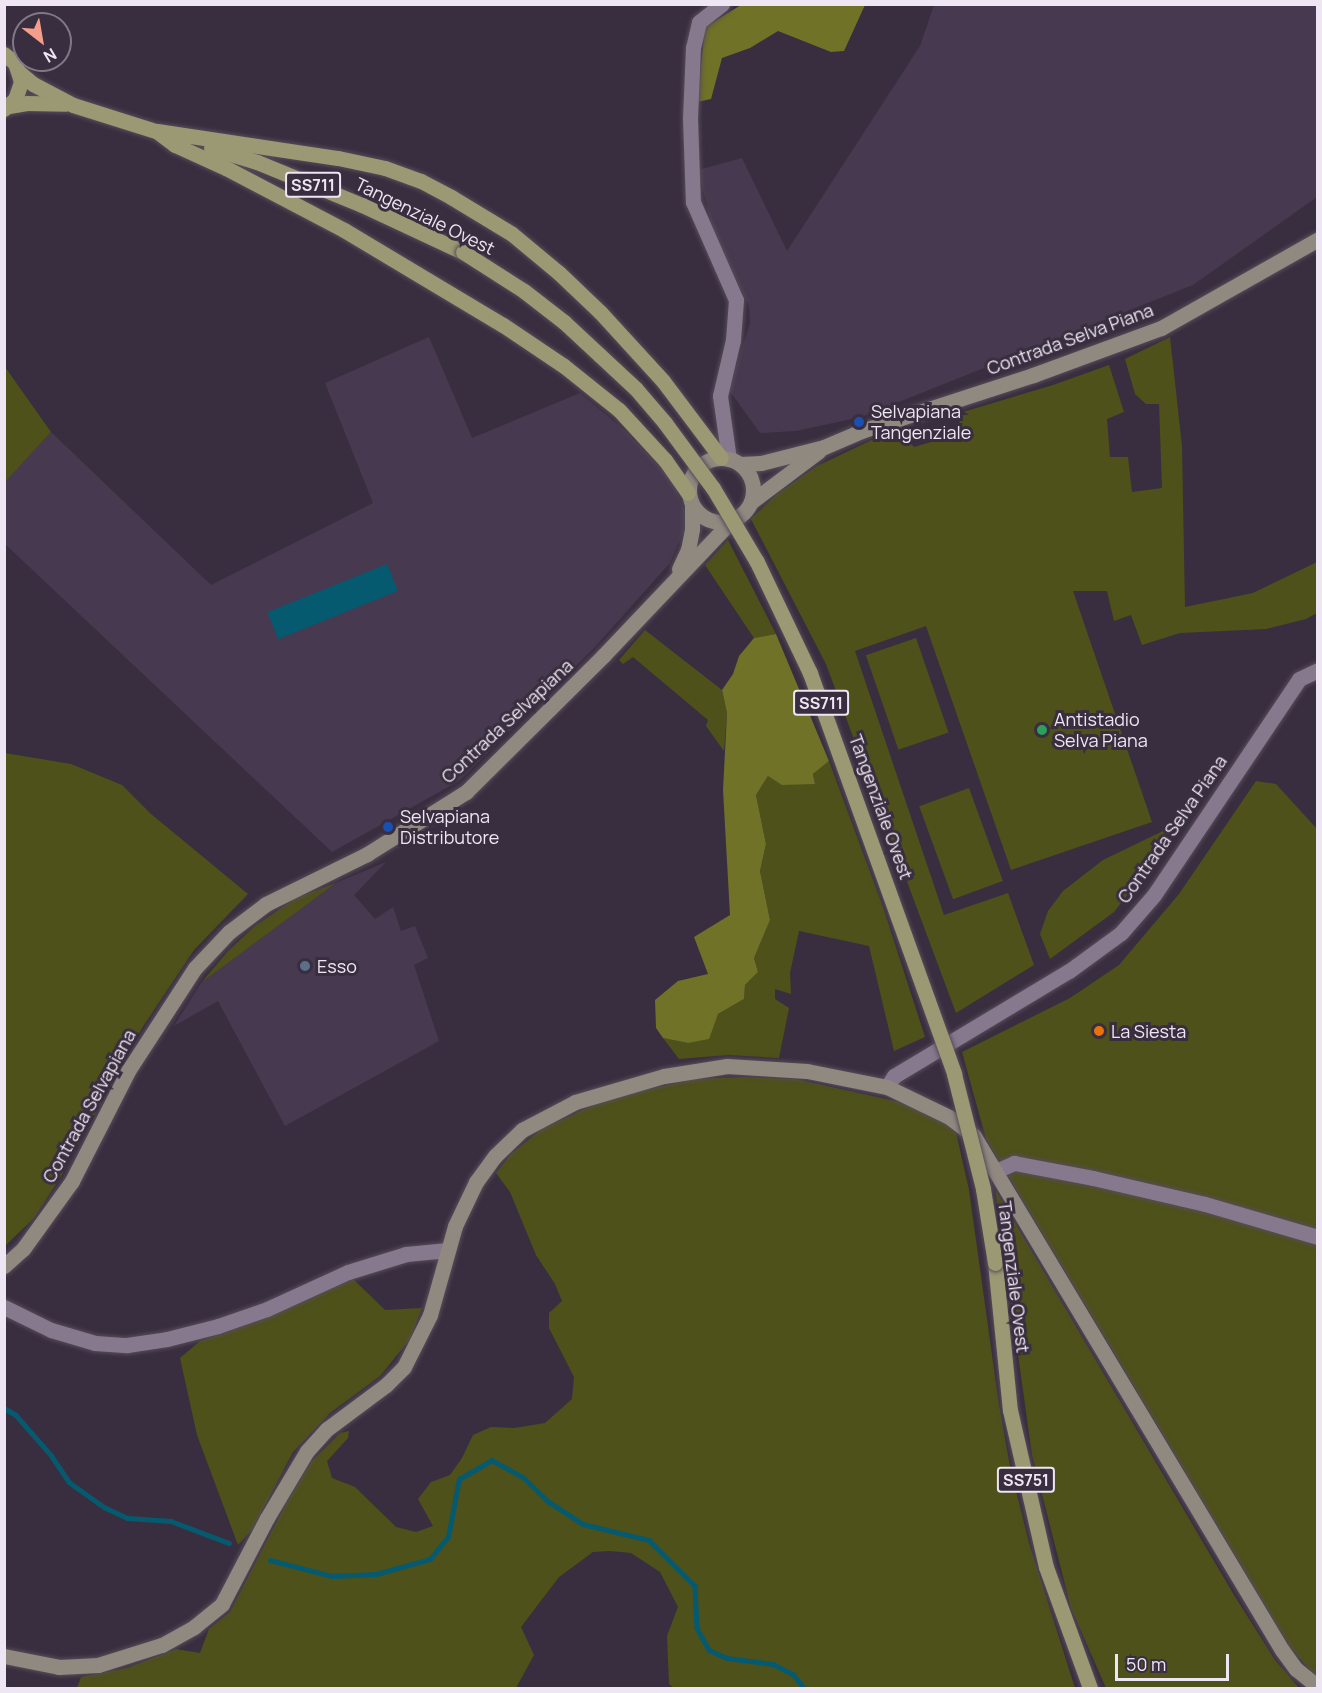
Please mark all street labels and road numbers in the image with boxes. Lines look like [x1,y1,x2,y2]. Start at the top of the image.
road number: SS711 [284,172,342,198]
street label: Tangenziale Ovest [352,173,498,259]
street label: Contrada Selva Piana [984,299,1156,379]
street label: Contrada Selvapiana [437,655,577,787]
road number: SS711 [792,690,850,716]
street label: Tangenziale Ovest [845,732,917,882]
street label: Contrada Selva Piana [1113,751,1231,907]
street label: Contrada Selvapiana [38,1026,140,1186]
street label: Tangenziale Ovest [994,1200,1034,1354]
road number: SS751 [996,1467,1056,1493]

